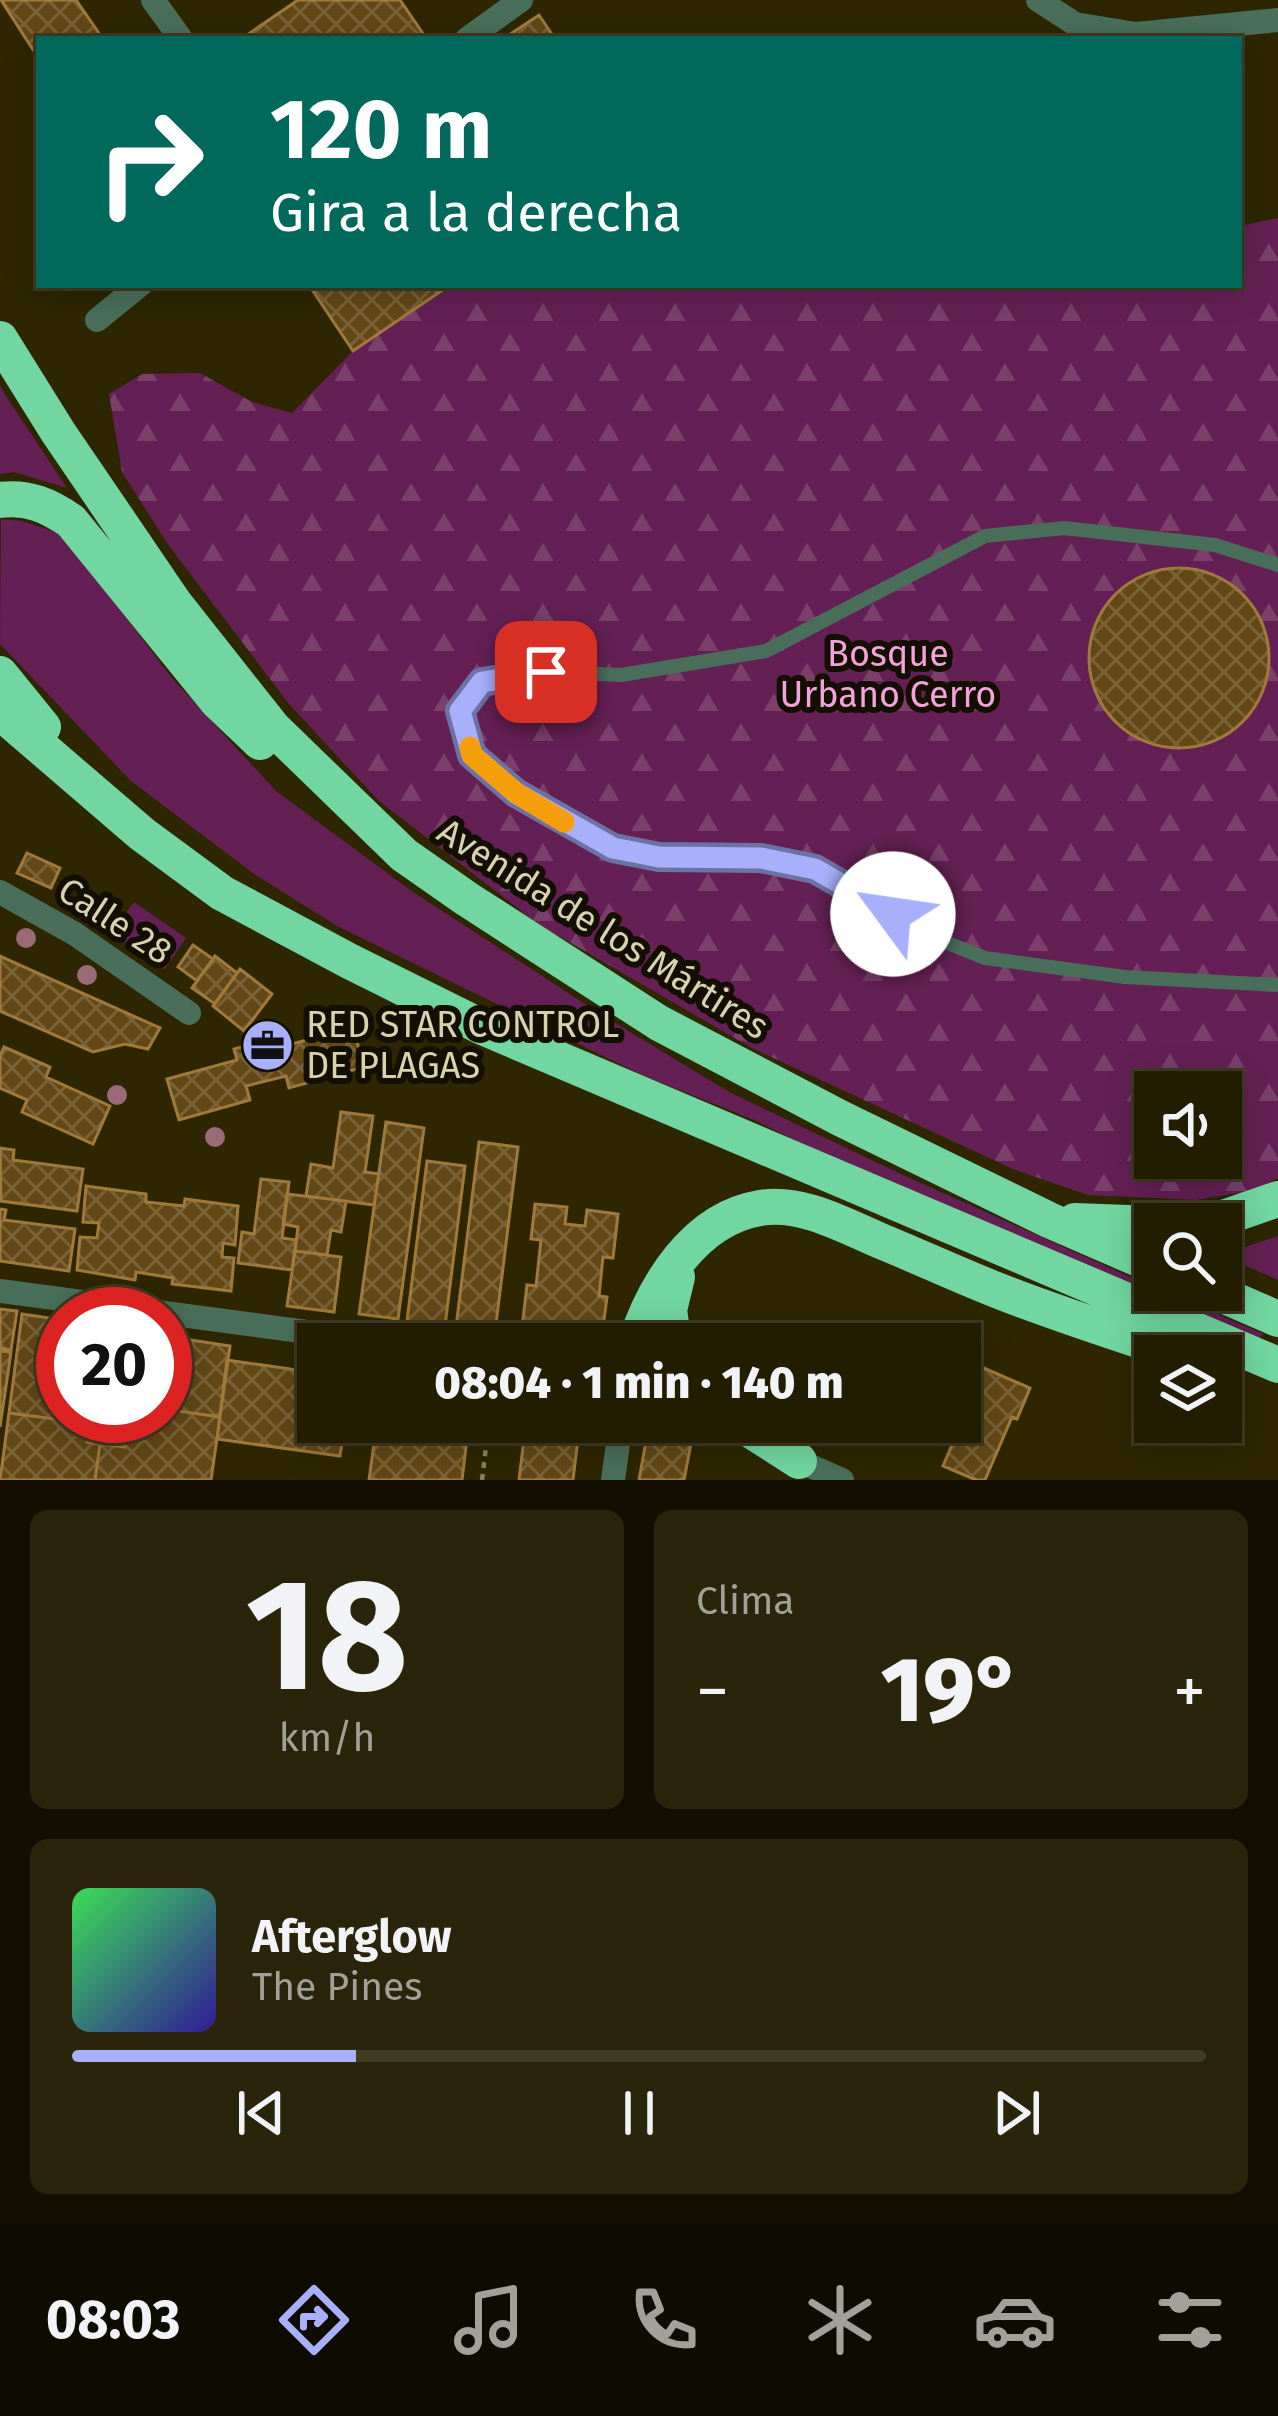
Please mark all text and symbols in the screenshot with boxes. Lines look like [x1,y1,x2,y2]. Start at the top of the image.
text: 120 m [270,79,492,180]
icon: right [72,84,228,240]
text: Gira a la derecha [270,181,682,245]
pin [495,621,597,723]
park label: Bosque Urbano Cerro [780,632,996,717]
icon: arrive [513,639,579,705]
street label: Avenida de los Mártires [429,809,777,1049]
position arrow [830,851,956,977]
street label: Calle 28 [50,868,180,974]
place label: RED STAR CONTROL DE PLAGAS [306,1003,619,1088]
office icon: RED STAR CONTROL DE PLAGAS [239,1018,295,1074]
map controls [1134,1071,1242,1443]
button: sound [1134,1071,1242,1179]
button: search [1134,1203,1242,1311]
speed limit sign: 20 [36,1287,192,1443]
button: layers [1134,1335,1242,1443]
text: 08:04 · 1 min · 140 m [434,1356,844,1410]
text: 18 [245,1543,409,1730]
text: Clima [696,1578,795,1624]
text: 19° [881,1637,1021,1745]
text: − [696,1652,729,1731]
text: + [1173,1652,1206,1731]
text: km/h [279,1715,375,1761]
text: Afterglow [252,1910,451,1964]
text: The Pines [252,1964,423,2010]
icon: previous [228,2080,294,2146]
icon: pause [606,2080,672,2146]
icon: next [984,2080,1050,2146]
icon: directions [272,2278,356,2362]
icon: music [447,2278,531,2362]
icon: phone [622,2278,706,2362]
icon: climate [798,2278,882,2362]
icon: car [973,2278,1057,2362]
icon: filters [1148,2278,1232,2362]
text: 08:03 [46,2288,181,2352]

